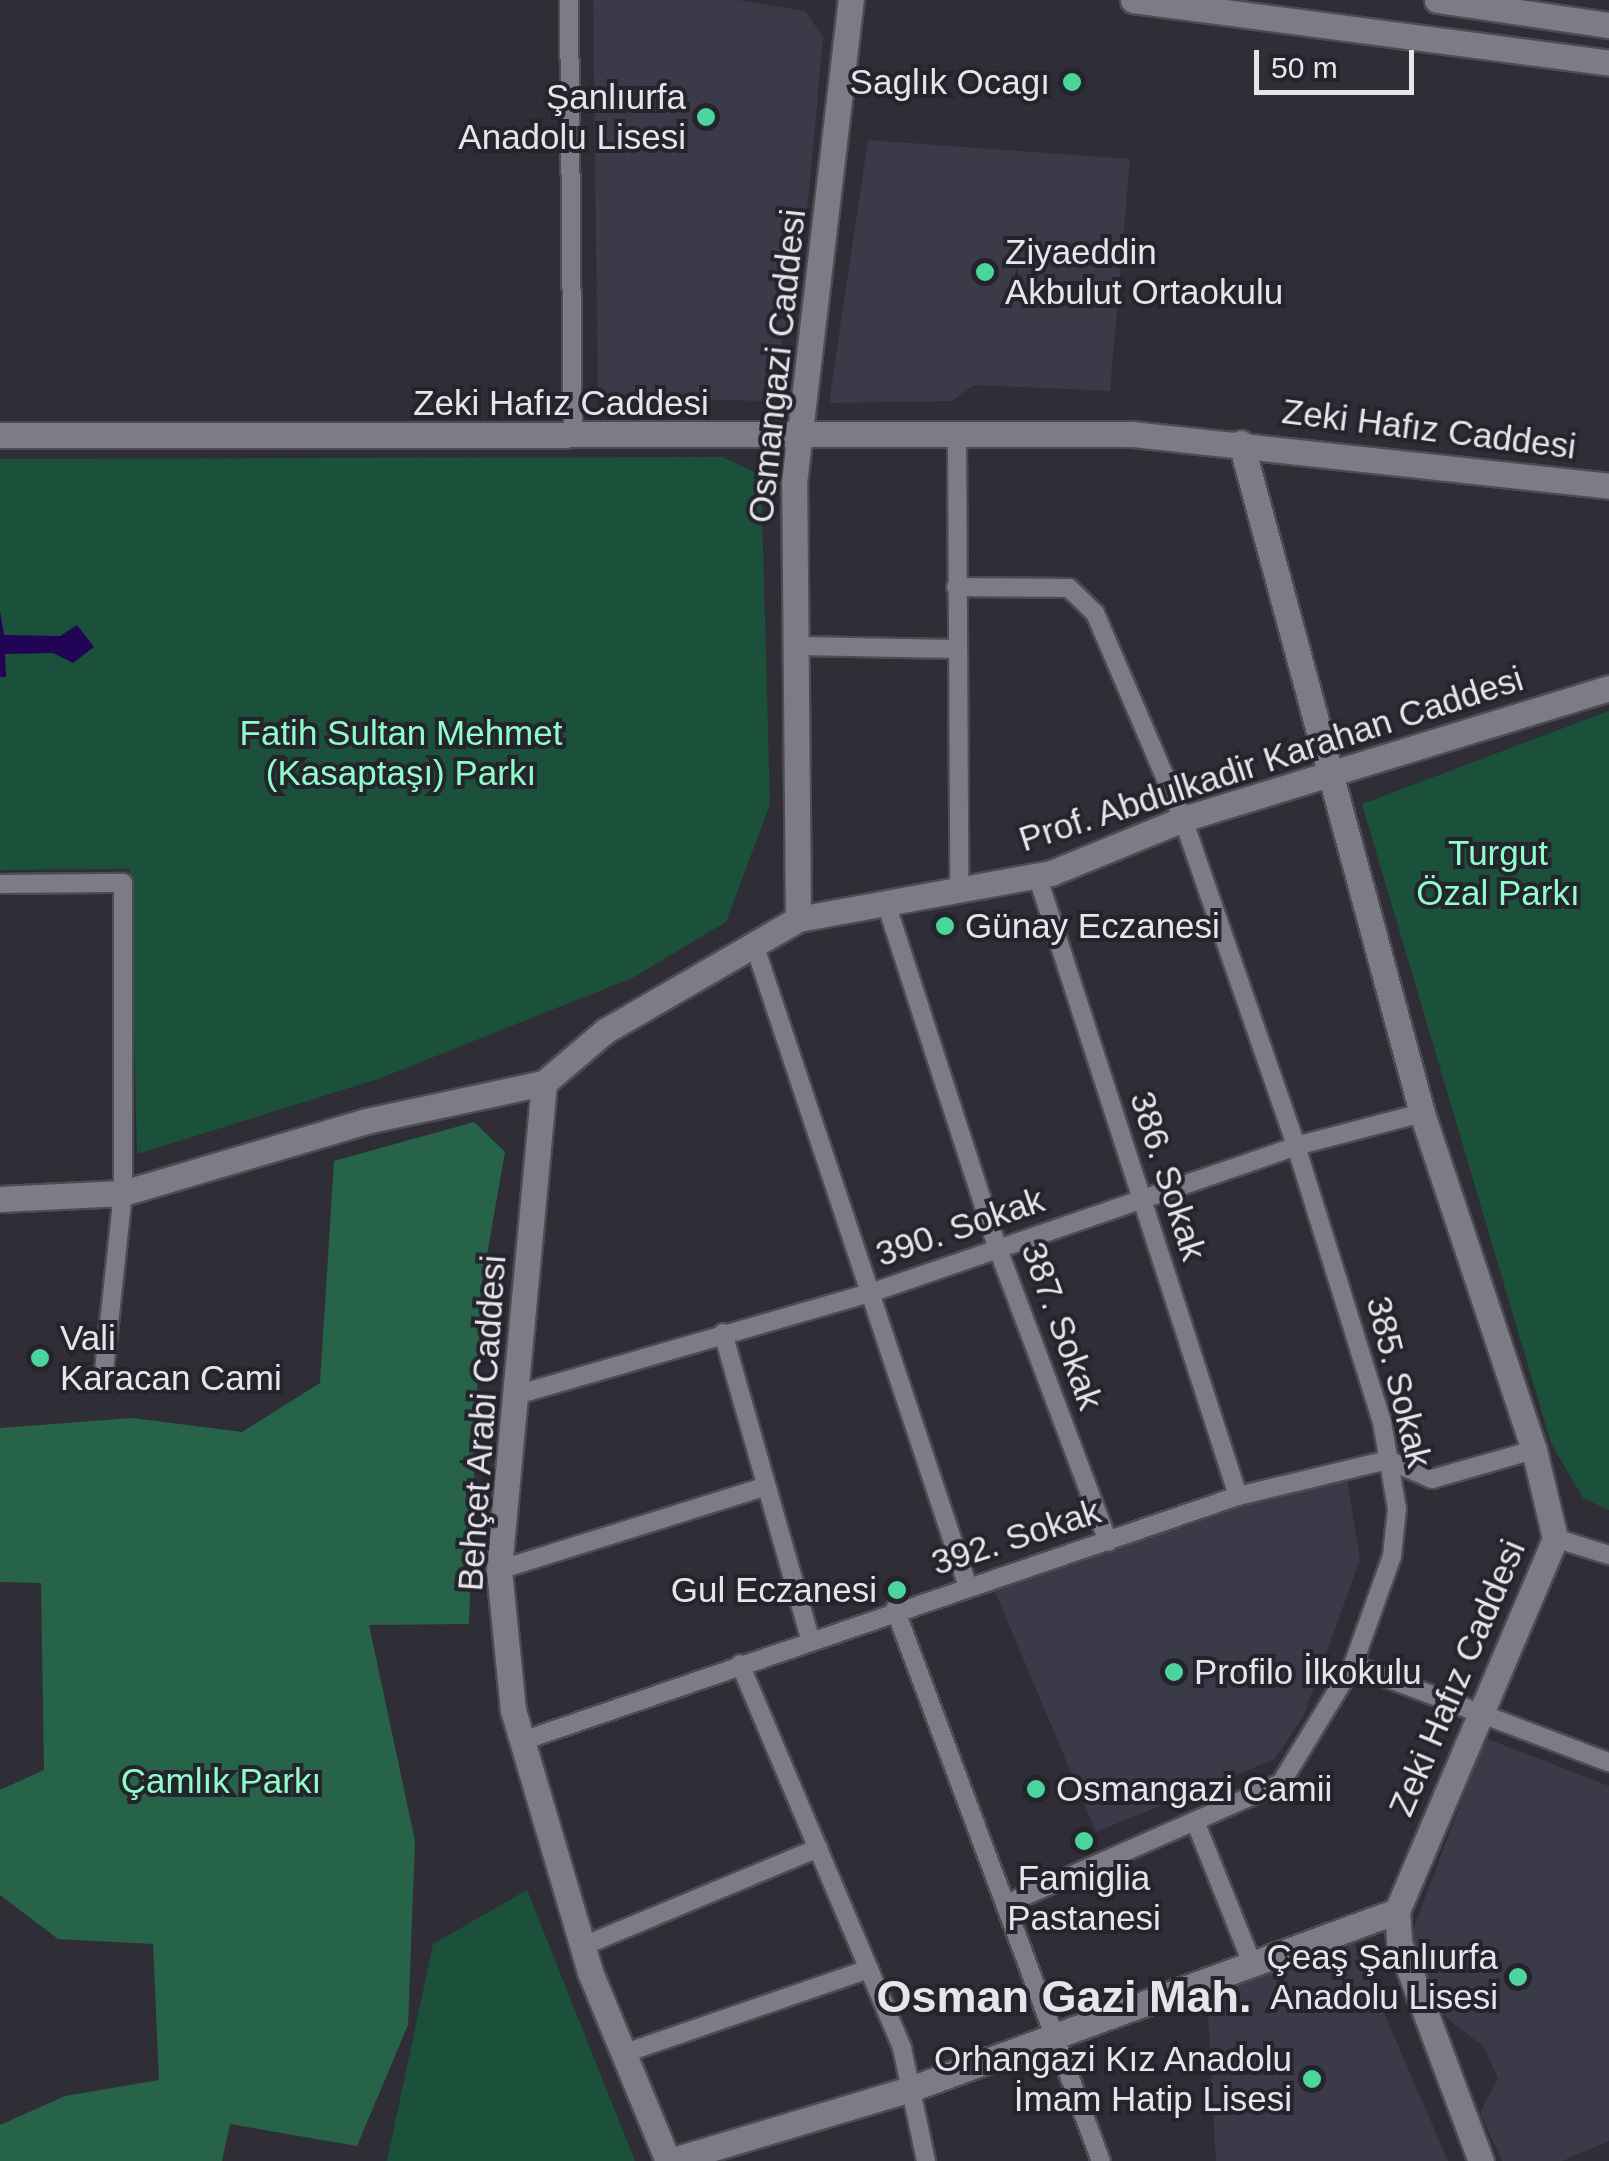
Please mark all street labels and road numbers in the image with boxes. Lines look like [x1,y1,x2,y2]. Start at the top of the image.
street label: Osmangazi Caddesi [740,207,814,525]
street label: Zeki Hafız Caddesi [413,382,709,424]
street label: Zeki Hafız Caddesi [1280,390,1578,468]
street label: Prof. Abdulkadir Karahan Caddesi [1013,657,1529,861]
street label: 386. Sokak [1121,1086,1215,1266]
street label: 390. Sokak [870,1179,1050,1275]
street label: 387. Sokak [1012,1237,1112,1415]
street label: Behçet Arabi Caddesi [449,1253,515,1593]
street label: 385. Sokak [1357,1292,1441,1472]
street label: 392. Sokak [926,1490,1106,1584]
street label: Zeki Hafız Caddesi [1380,1534,1534,1822]

